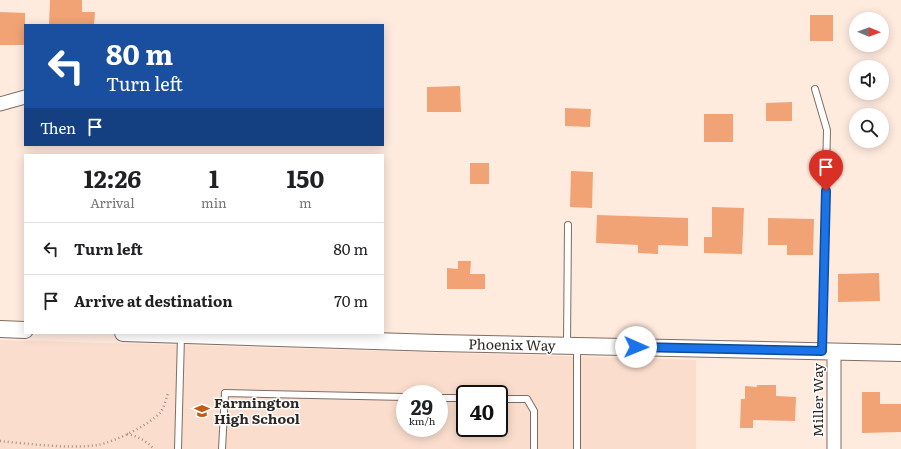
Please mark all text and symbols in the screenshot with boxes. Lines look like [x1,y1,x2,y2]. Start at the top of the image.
north arrow [849,12,889,52]
map controls [849,12,889,148]
text: 80 m [106,32,173,74]
icon: left [40,40,92,92]
button: sound [849,60,889,100]
text: Turn left [106,70,183,97]
button: search [849,108,889,148]
text: Then [40,116,76,139]
icon: arrive [84,116,106,138]
pin [809,150,843,191]
icon: arrive [815,156,837,178]
text: 12:26 [84,160,141,195]
text: 1 [209,160,219,195]
text: 150 [286,160,324,195]
text: Arrival [90,193,135,212]
text: min [201,193,227,212]
text: m [299,193,312,212]
text: Turn left [74,237,143,260]
text: 80 m [334,237,368,260]
icon: left [40,238,62,260]
text: Arrive at destination [74,289,233,312]
text: 70 m [334,289,368,312]
icon: arrive [40,290,62,312]
position arrow [615,326,657,368]
street label: Phoenix Way [468,333,557,355]
street label: Miller Way [807,362,827,437]
speed limit sign: 40 [456,385,508,437]
text: 29 [411,391,433,421]
place label: Farmington High School [214,392,300,428]
school or university icon: Farmington High School [193,402,211,420]
text: km/h [409,413,435,428]

